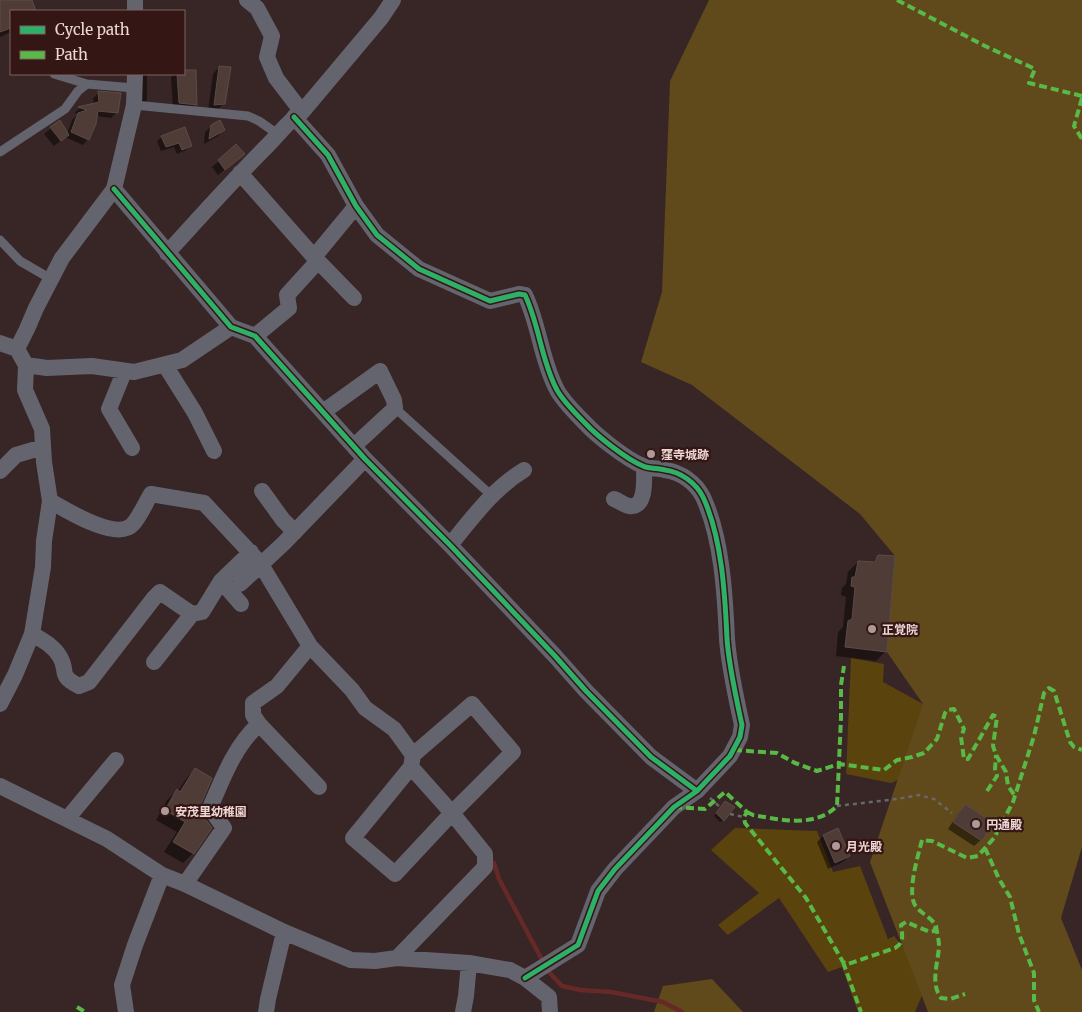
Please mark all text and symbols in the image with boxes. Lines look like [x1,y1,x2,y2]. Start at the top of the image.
legend [10,10,185,75]
text: Cycle path [55,20,130,39]
text: Path [55,45,88,64]
place label: 窪寺城跡 [661,447,709,462]
marker: 窪寺城跡 [645,448,657,460]
place label: 正覚院 [882,622,918,637]
marker: 正覚院 [866,623,878,635]
place label: 安茂里幼稚園 [175,804,247,819]
marker: 安茂里幼稚園 [159,805,171,817]
place label: 円通殿 [986,817,1022,832]
marker: 円通殿 [970,818,982,830]
place label: 月光殿 [846,839,882,854]
marker: 月光殿 [830,840,842,852]

